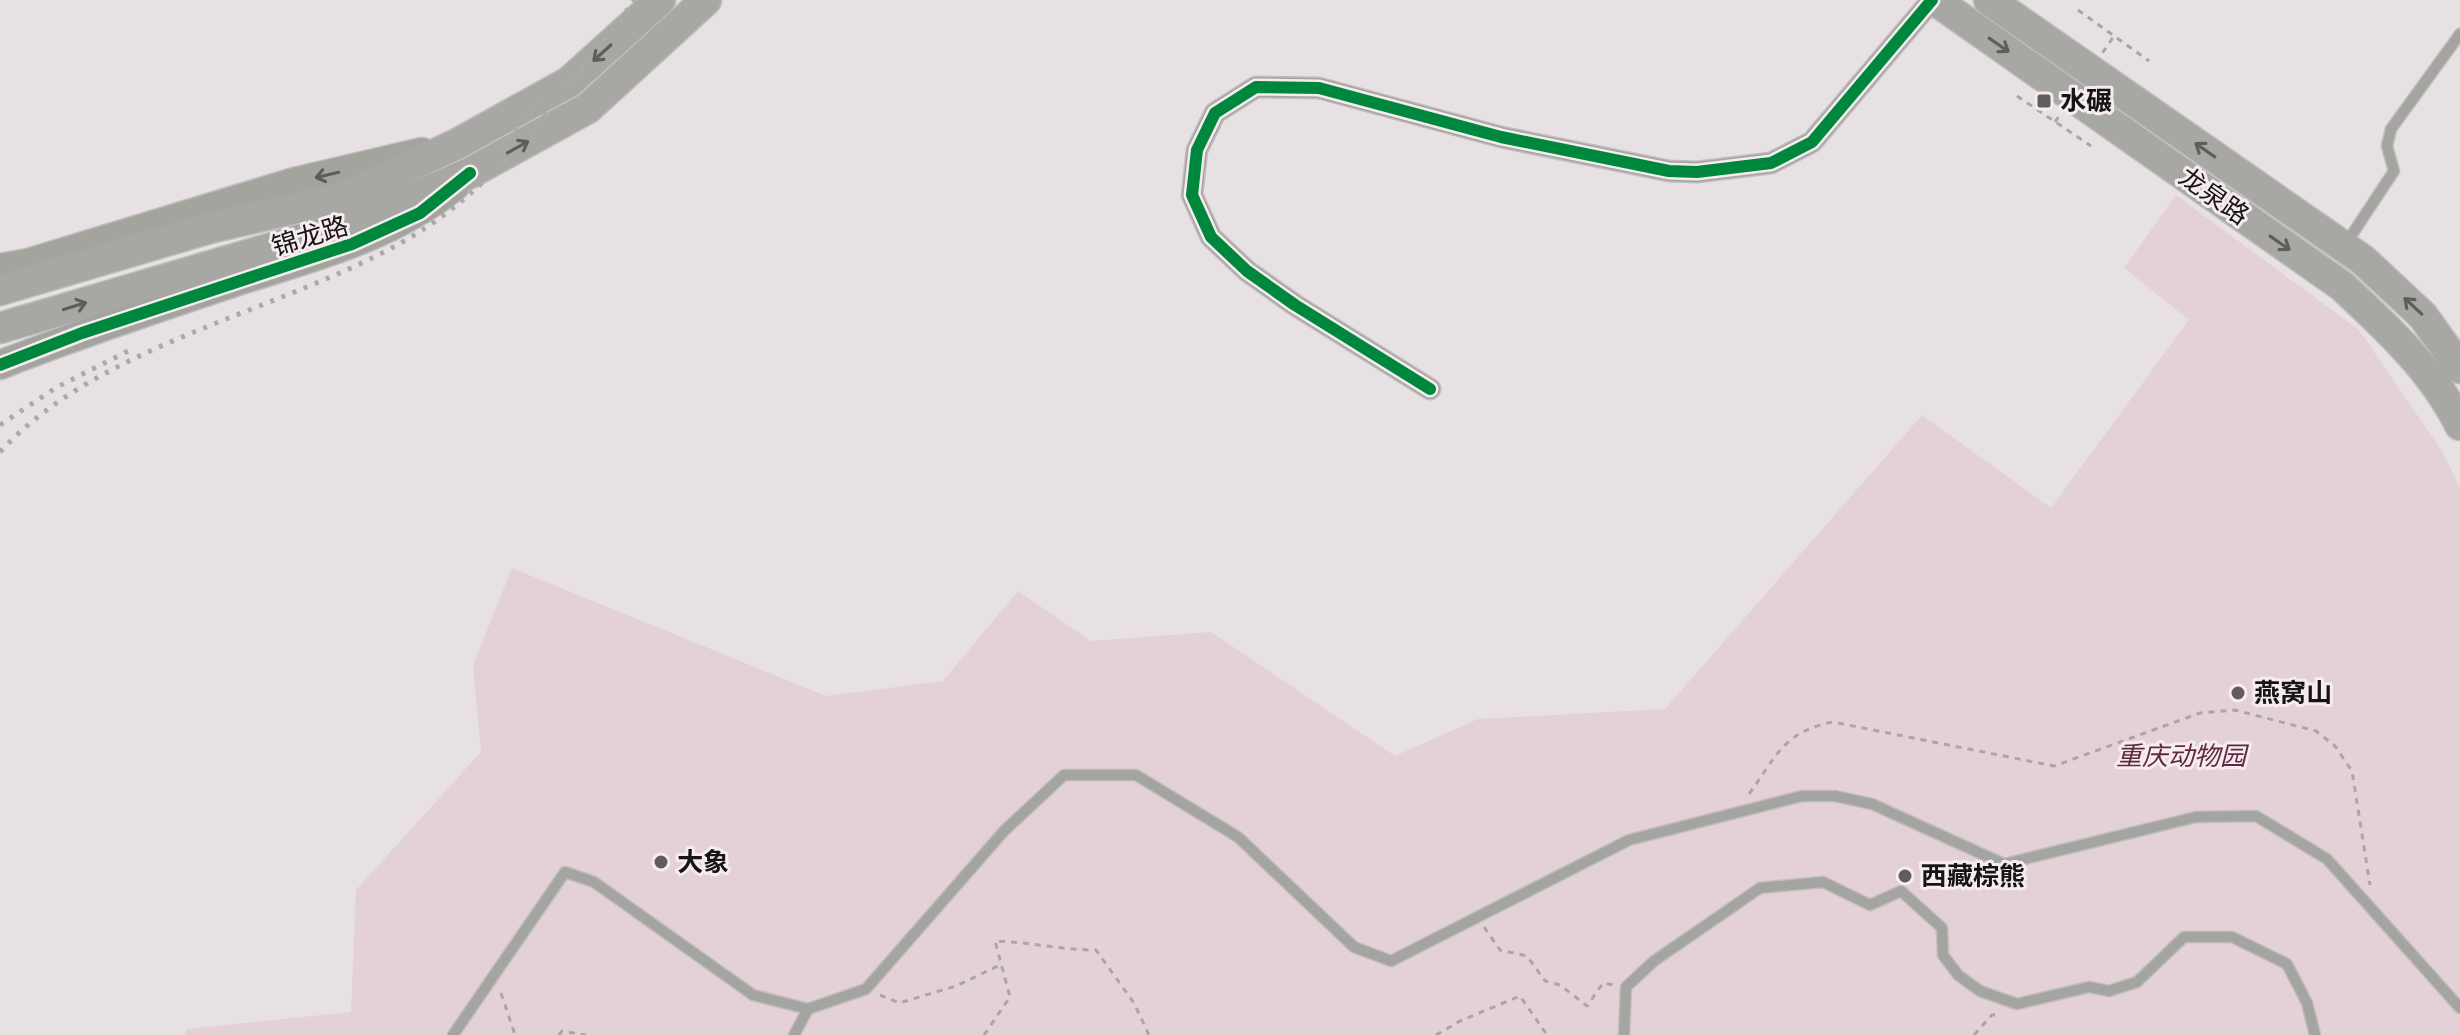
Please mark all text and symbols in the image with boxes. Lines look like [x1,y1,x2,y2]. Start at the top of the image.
one-way arrow [1988,36,2009,53]
one-way arrow [592,43,612,61]
place label: 水碾 [2060,85,2112,117]
marker: 水碾 [2035,92,2053,110]
one-way arrow [506,139,529,155]
one-way arrow [2195,142,2217,158]
street label: 龙泉路 [2173,161,2255,231]
one-way arrow [315,168,340,183]
street label: 锦龙路 [268,209,352,263]
one-way arrow [2269,235,2291,251]
one-way arrow [2403,297,2423,316]
one-way arrow [61,298,87,313]
place label: 燕窝山 [2254,677,2332,709]
marker: 燕窝山 [2229,684,2247,702]
park label: 重庆动物园 [2116,740,2250,772]
place label: 大象 [677,846,729,878]
marker: 大象 [652,853,670,871]
place label: 西藏棕熊 [1921,860,2025,892]
marker: 西藏棕熊 [1896,867,1914,885]

